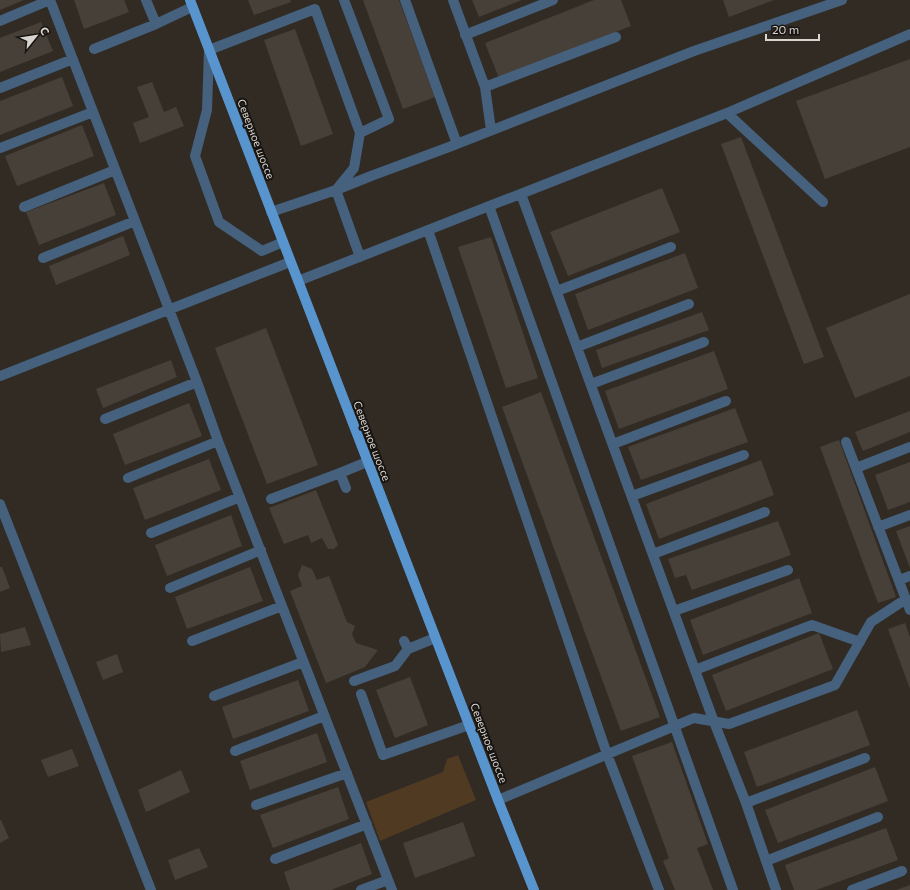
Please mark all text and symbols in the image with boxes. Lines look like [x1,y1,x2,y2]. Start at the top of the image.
north arrow [16,16,56,56]
scale bar [766,16,819,42]
text: 20 m [772,22,799,36]
text: С [38,24,53,38]
street label: Северное шоссе [235,97,278,181]
street label: Северное шоссе [351,399,394,483]
street label: Северное шоссе [468,701,511,785]

